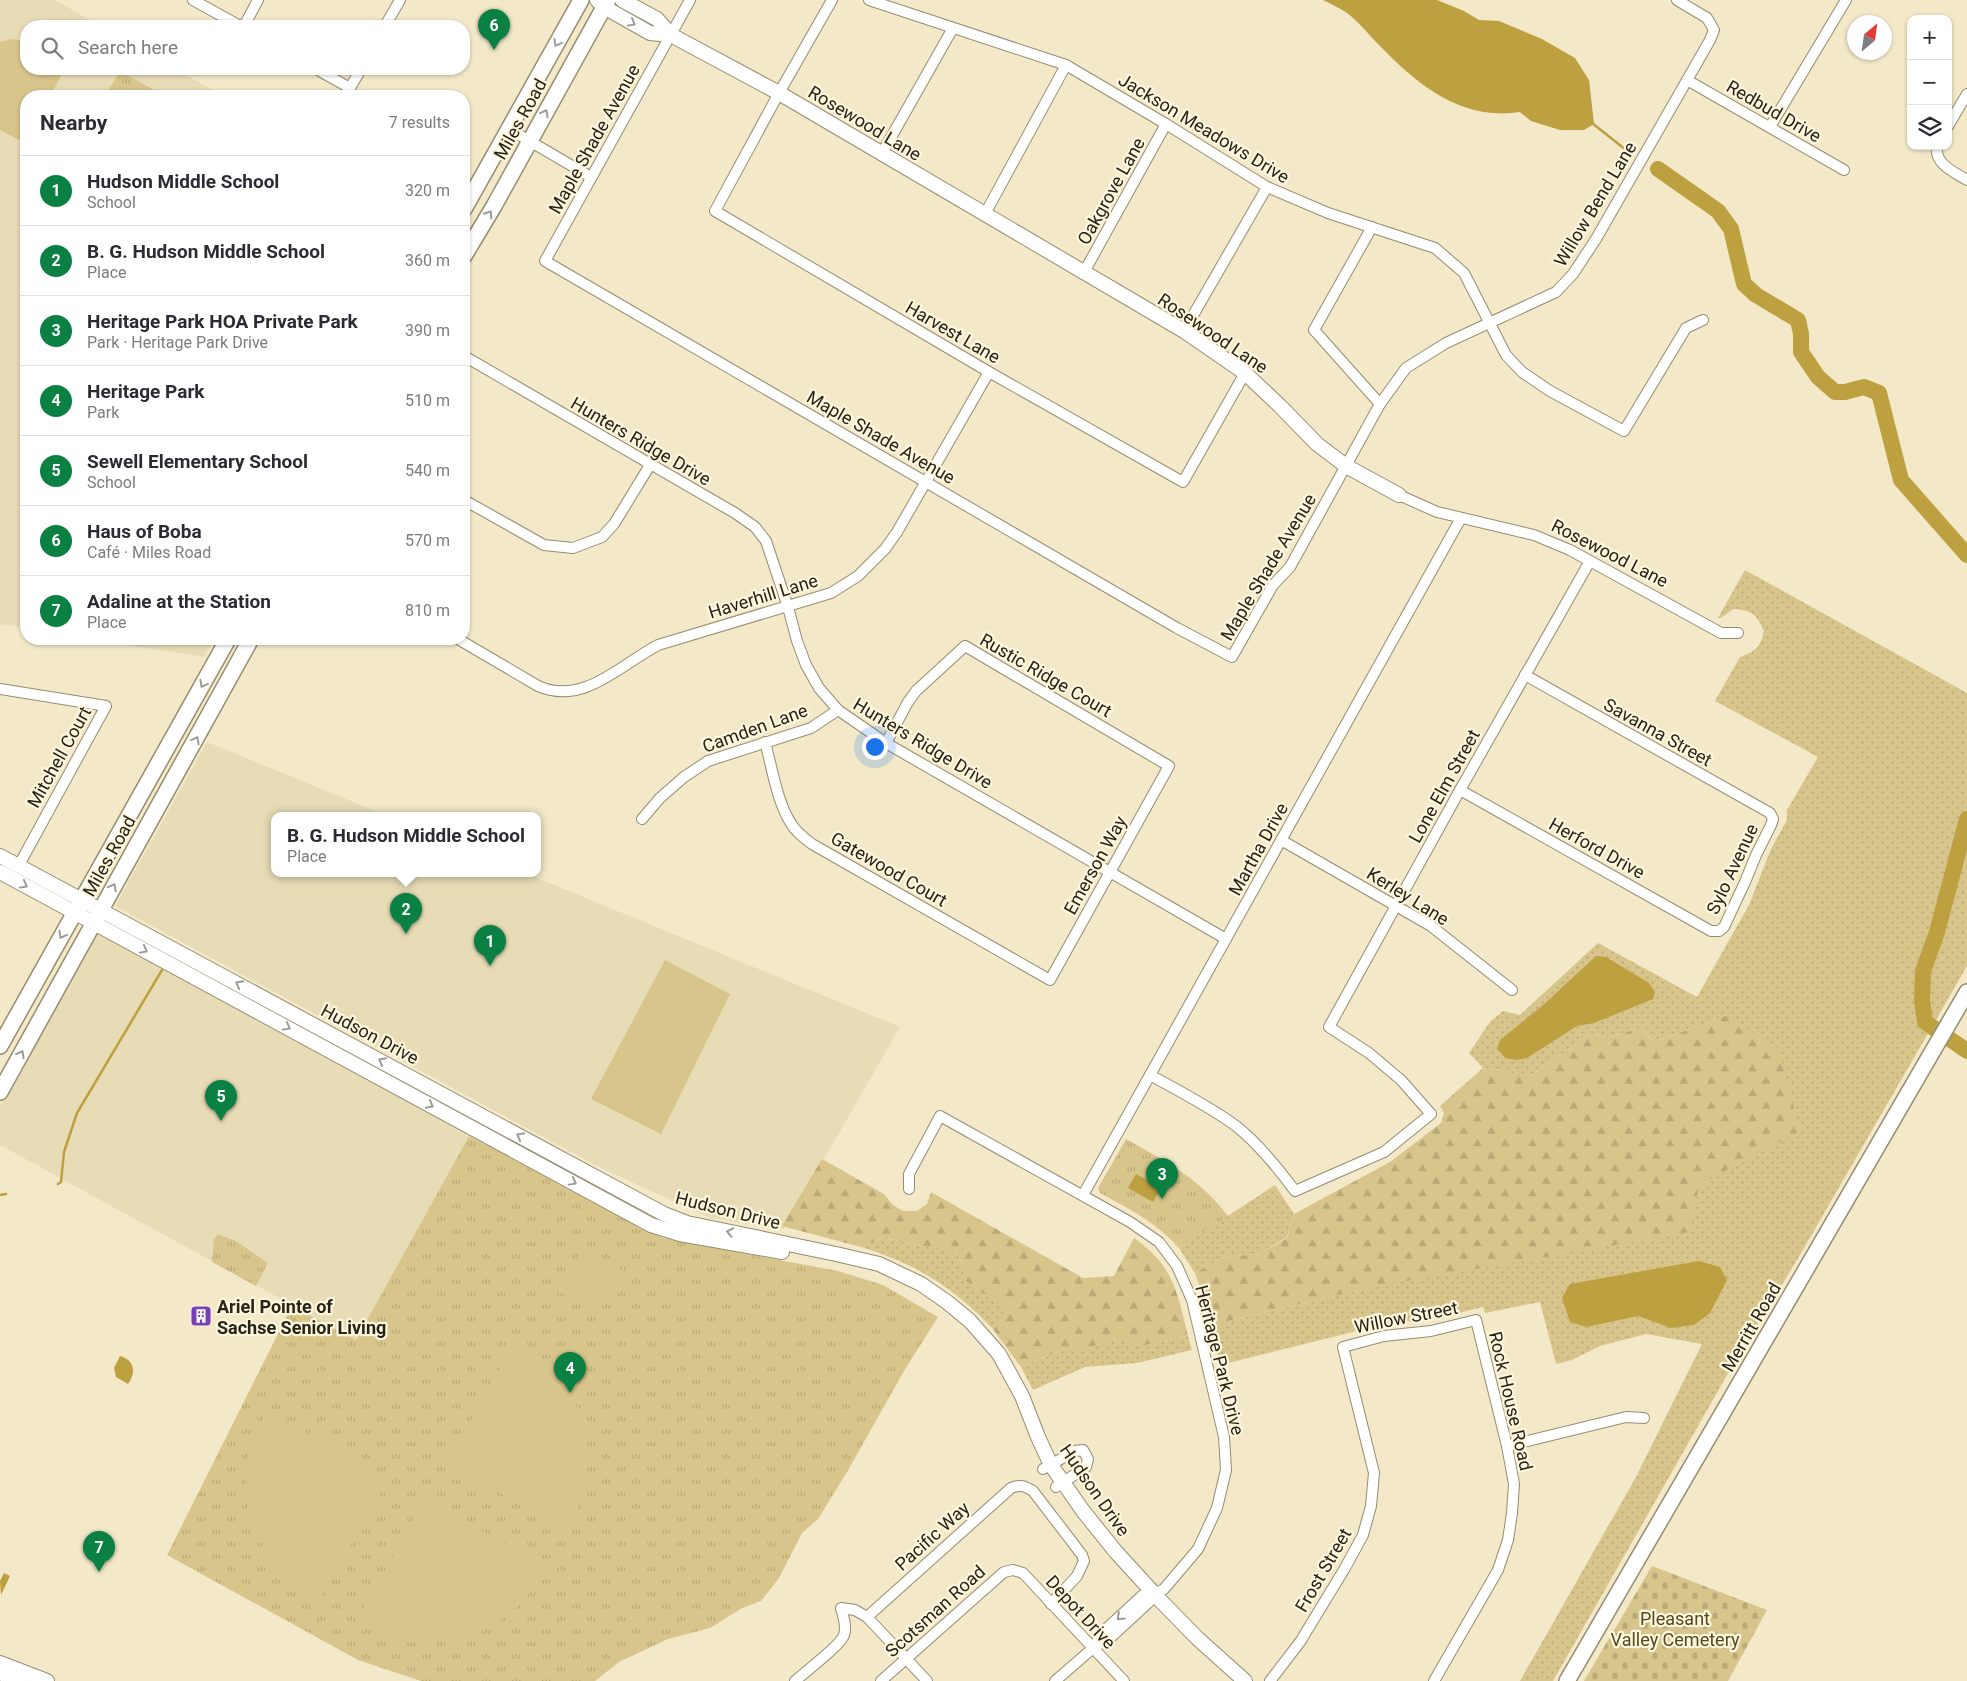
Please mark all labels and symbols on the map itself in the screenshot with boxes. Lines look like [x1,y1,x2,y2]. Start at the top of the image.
pin: 6 [478,9,510,50]
north arrow [1847,15,1892,60]
one-way arrow [626,17,635,27]
one-way arrow [554,37,564,46]
street label: Maple Shade Avenue [544,61,644,217]
street label: Jackson Meadows Drive [1115,69,1293,187]
street label: Miles Road [489,75,551,163]
street label: Redbud Drive [1723,75,1825,147]
street label: Rosewood Lane [805,81,925,165]
one-way arrow [539,109,549,118]
street label: Oakgrove Lane [1073,134,1149,248]
street label: Willow Bend Lane [1550,138,1640,270]
one-way arrow [483,210,492,219]
street label: Rosewood Lane [1154,289,1272,377]
street label: Harvest Lane [902,296,1004,368]
street label: Maple Shade Avenue [803,386,959,488]
street label: Hunters Ridge Drive [567,392,715,490]
street label: Maple Shade Avenue [1216,490,1320,644]
street label: Rosewood Lane [1548,515,1672,591]
street label: Haverhill Lane [706,569,820,623]
street label: Rustic Ridge Court [976,629,1116,721]
one-way arrow [199,679,209,688]
street label: Hunters Ridge Drive [850,693,996,793]
street label: Savanna Street [1600,694,1716,770]
street label: Camden Lane [700,699,810,757]
street label: Mitchell Court [23,703,95,811]
street label: Lone Elm Street [1404,726,1484,846]
your location [862,734,888,760]
one-way arrow [190,736,200,745]
street label: Martha Drive [1224,799,1292,899]
street label: Miles Road [78,812,140,900]
street label: Emerson Way [1059,812,1131,918]
street label: Herford Drive [1545,813,1649,883]
street label: Sylo Avenue [1702,821,1762,917]
street label: Gatewood Court [827,827,951,911]
street label: Kerley Lane [1363,863,1453,929]
one-way arrow [18,879,27,889]
one-way arrow [107,884,117,893]
pin: 2 [390,893,422,934]
pin: 1 [474,925,506,966]
one-way arrow [58,930,68,939]
one-way arrow [139,944,148,954]
one-way arrow [235,981,244,991]
street label: Hudson Drive [318,1000,422,1068]
one-way arrow [282,1021,291,1031]
one-way arrow [15,1050,25,1059]
one-way arrow [378,1058,387,1068]
pin: 5 [205,1080,237,1121]
one-way arrow [424,1099,433,1109]
one-way arrow [516,1133,525,1143]
pin: 3 [1146,1158,1178,1199]
one-way arrow [568,1176,577,1186]
street label: Hudson Drive [673,1187,783,1233]
one-way arrow [726,1227,735,1238]
street label: Merritt Road [1717,1279,1785,1375]
street label: Heritage Park Drive [1191,1283,1249,1437]
place label: Ariel Pointe of Sachse Senior Living [217,1296,386,1338]
street label: Willow Street [1353,1297,1460,1337]
building icon: Ariel Pointe of Sachse Senior Living [189,1304,213,1328]
street label: Rock House Road [1485,1329,1537,1473]
pin: 4 [554,1352,586,1393]
street label: Hudson Drive [1056,1440,1134,1540]
street label: Pacific Way [891,1497,974,1575]
street label: Frost Street [1291,1524,1355,1616]
pin: 7 [83,1531,115,1572]
street label: Scotsman Road [881,1561,989,1661]
street label: Depot Drive [1042,1571,1120,1653]
park label: Pleasant Valley Cemetery [1611,1608,1740,1650]
one-way arrow [1116,1611,1125,1620]

